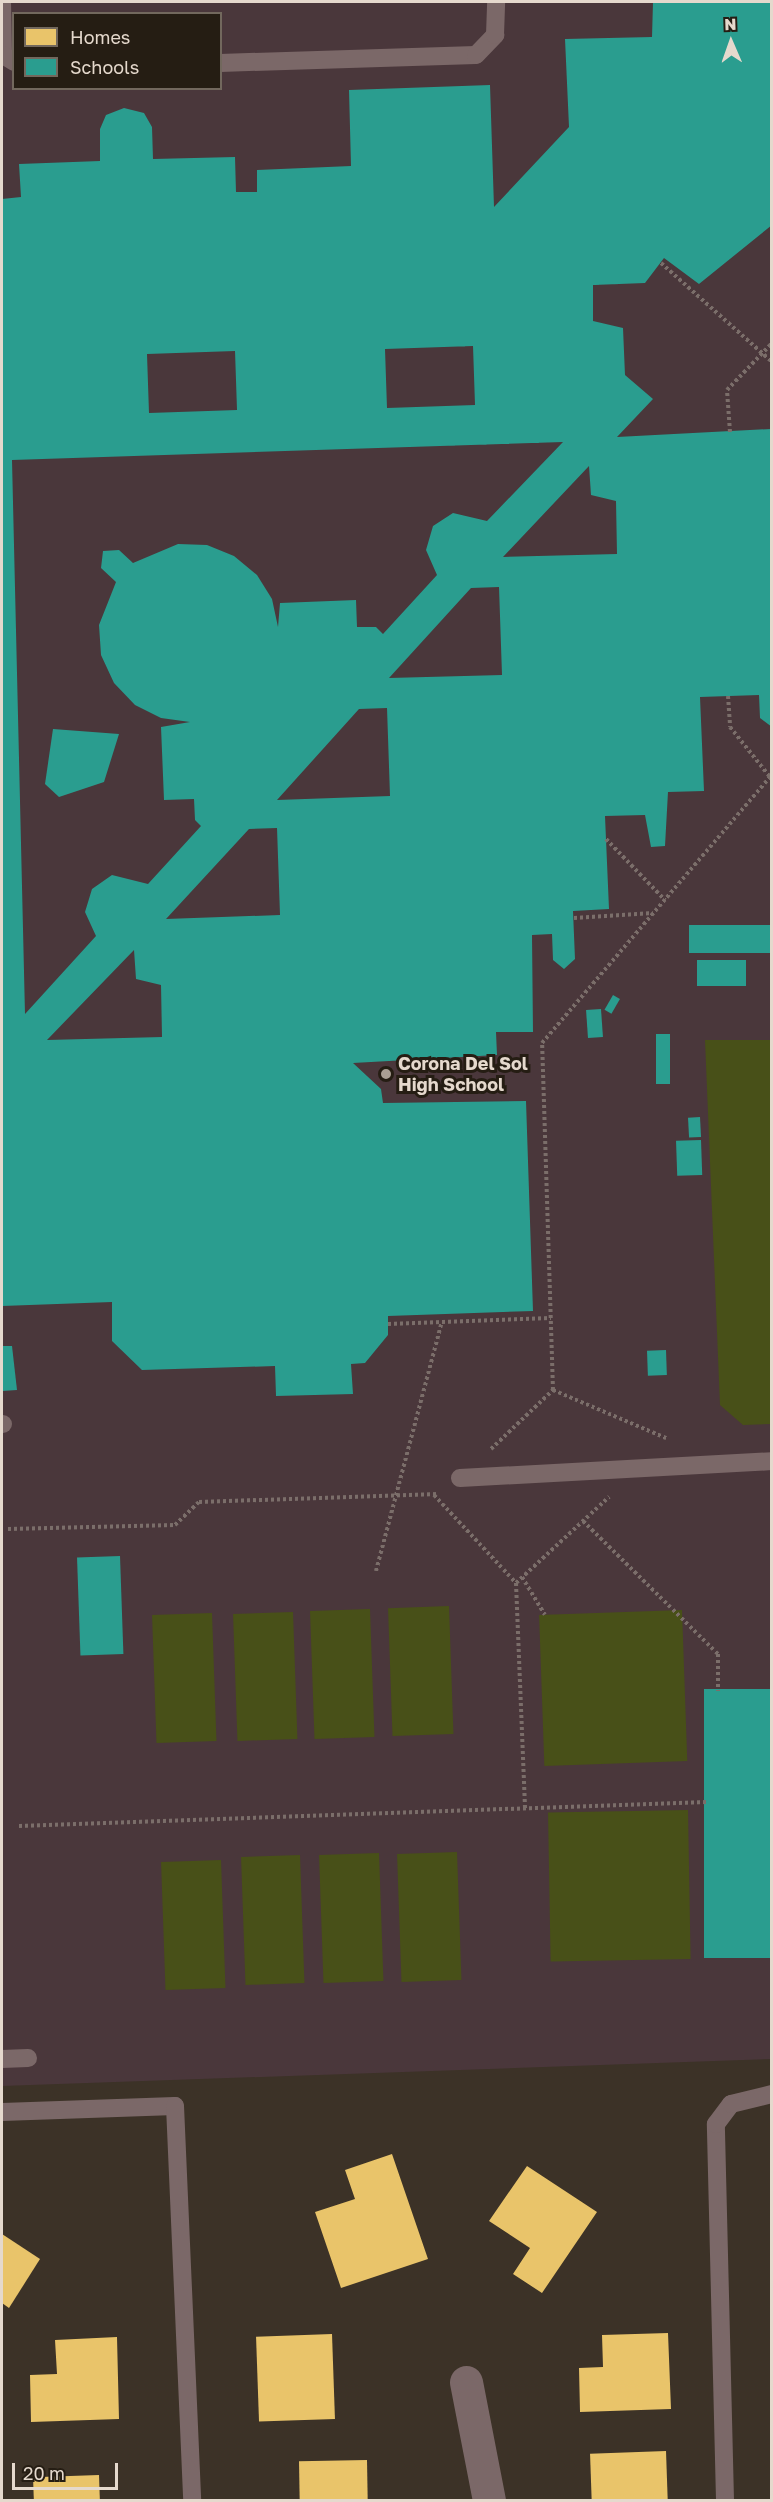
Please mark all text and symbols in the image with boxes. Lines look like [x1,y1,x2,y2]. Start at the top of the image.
legend [12,12,222,90]
north arrow [701,12,761,72]
text: N [724,14,737,34]
text: Homes [70,26,130,48]
text: Schools [70,56,139,78]
place label: Corona Del Sol High School [398,1053,528,1096]
marker: Corona Del Sol High School [379,1067,393,1081]
scale bar [15,2451,122,2489]
text: 20 m [23,2462,65,2484]

